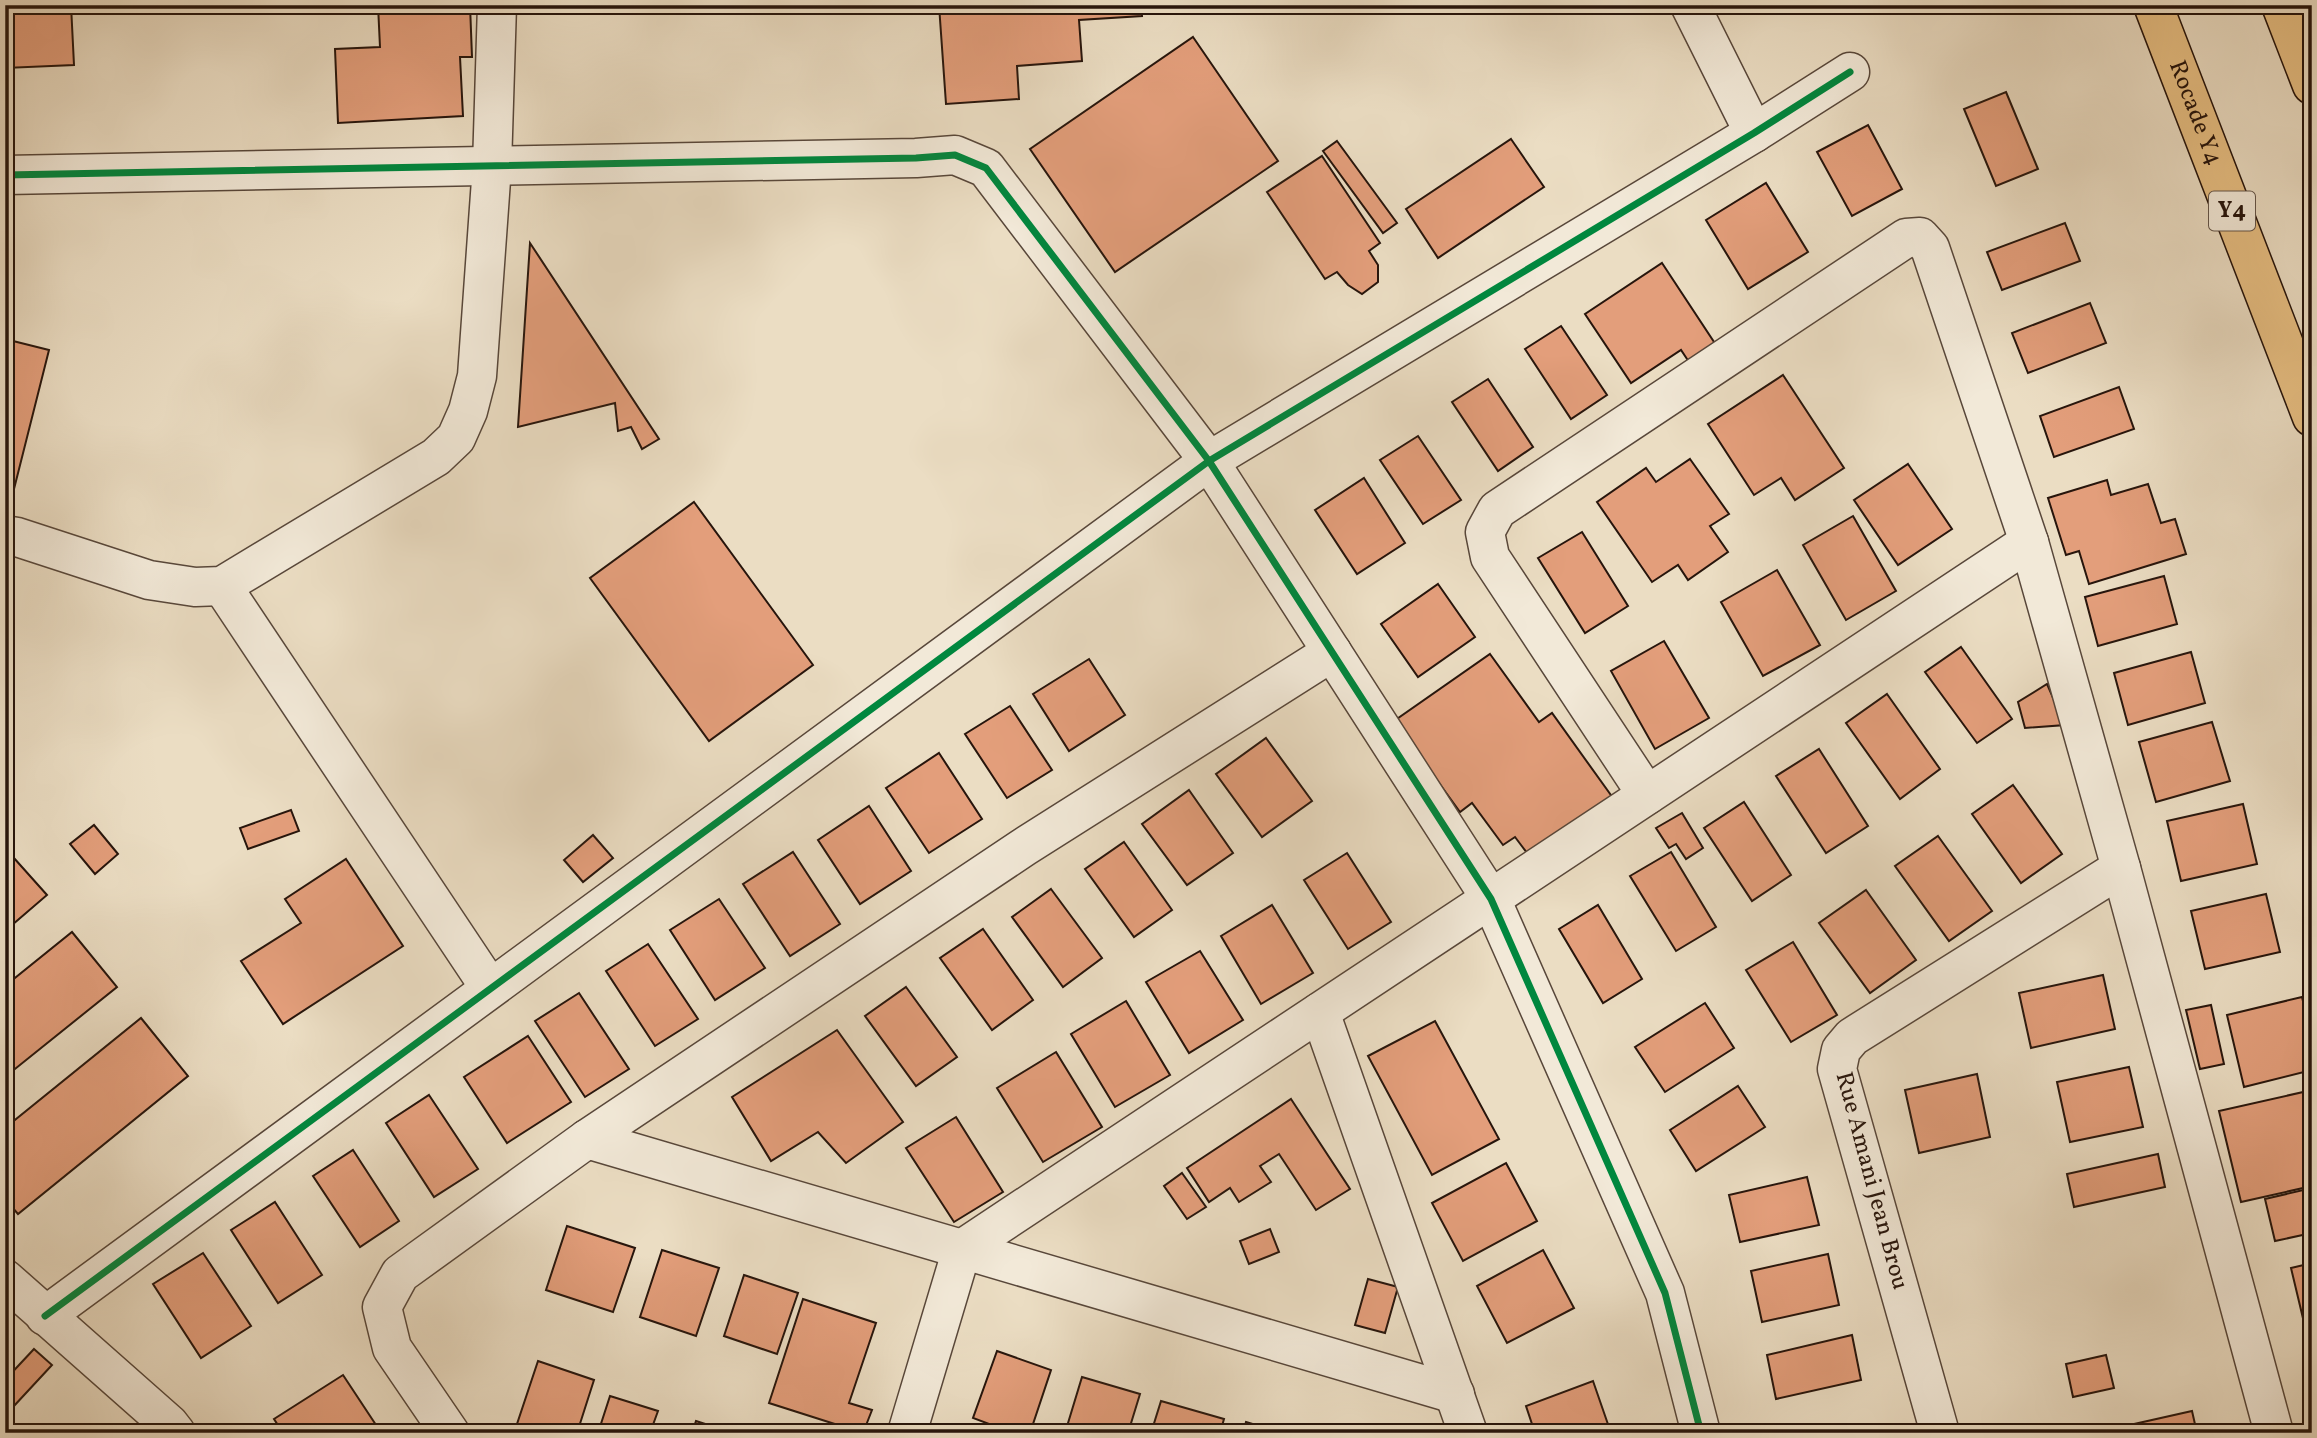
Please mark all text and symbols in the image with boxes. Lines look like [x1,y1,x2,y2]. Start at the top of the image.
street label: Rocade Y4 [2159,56,2230,171]
road number: Y4 [2209,192,2255,230]
street label: Rue Amani Jean Brou [1826,1068,1916,1294]

